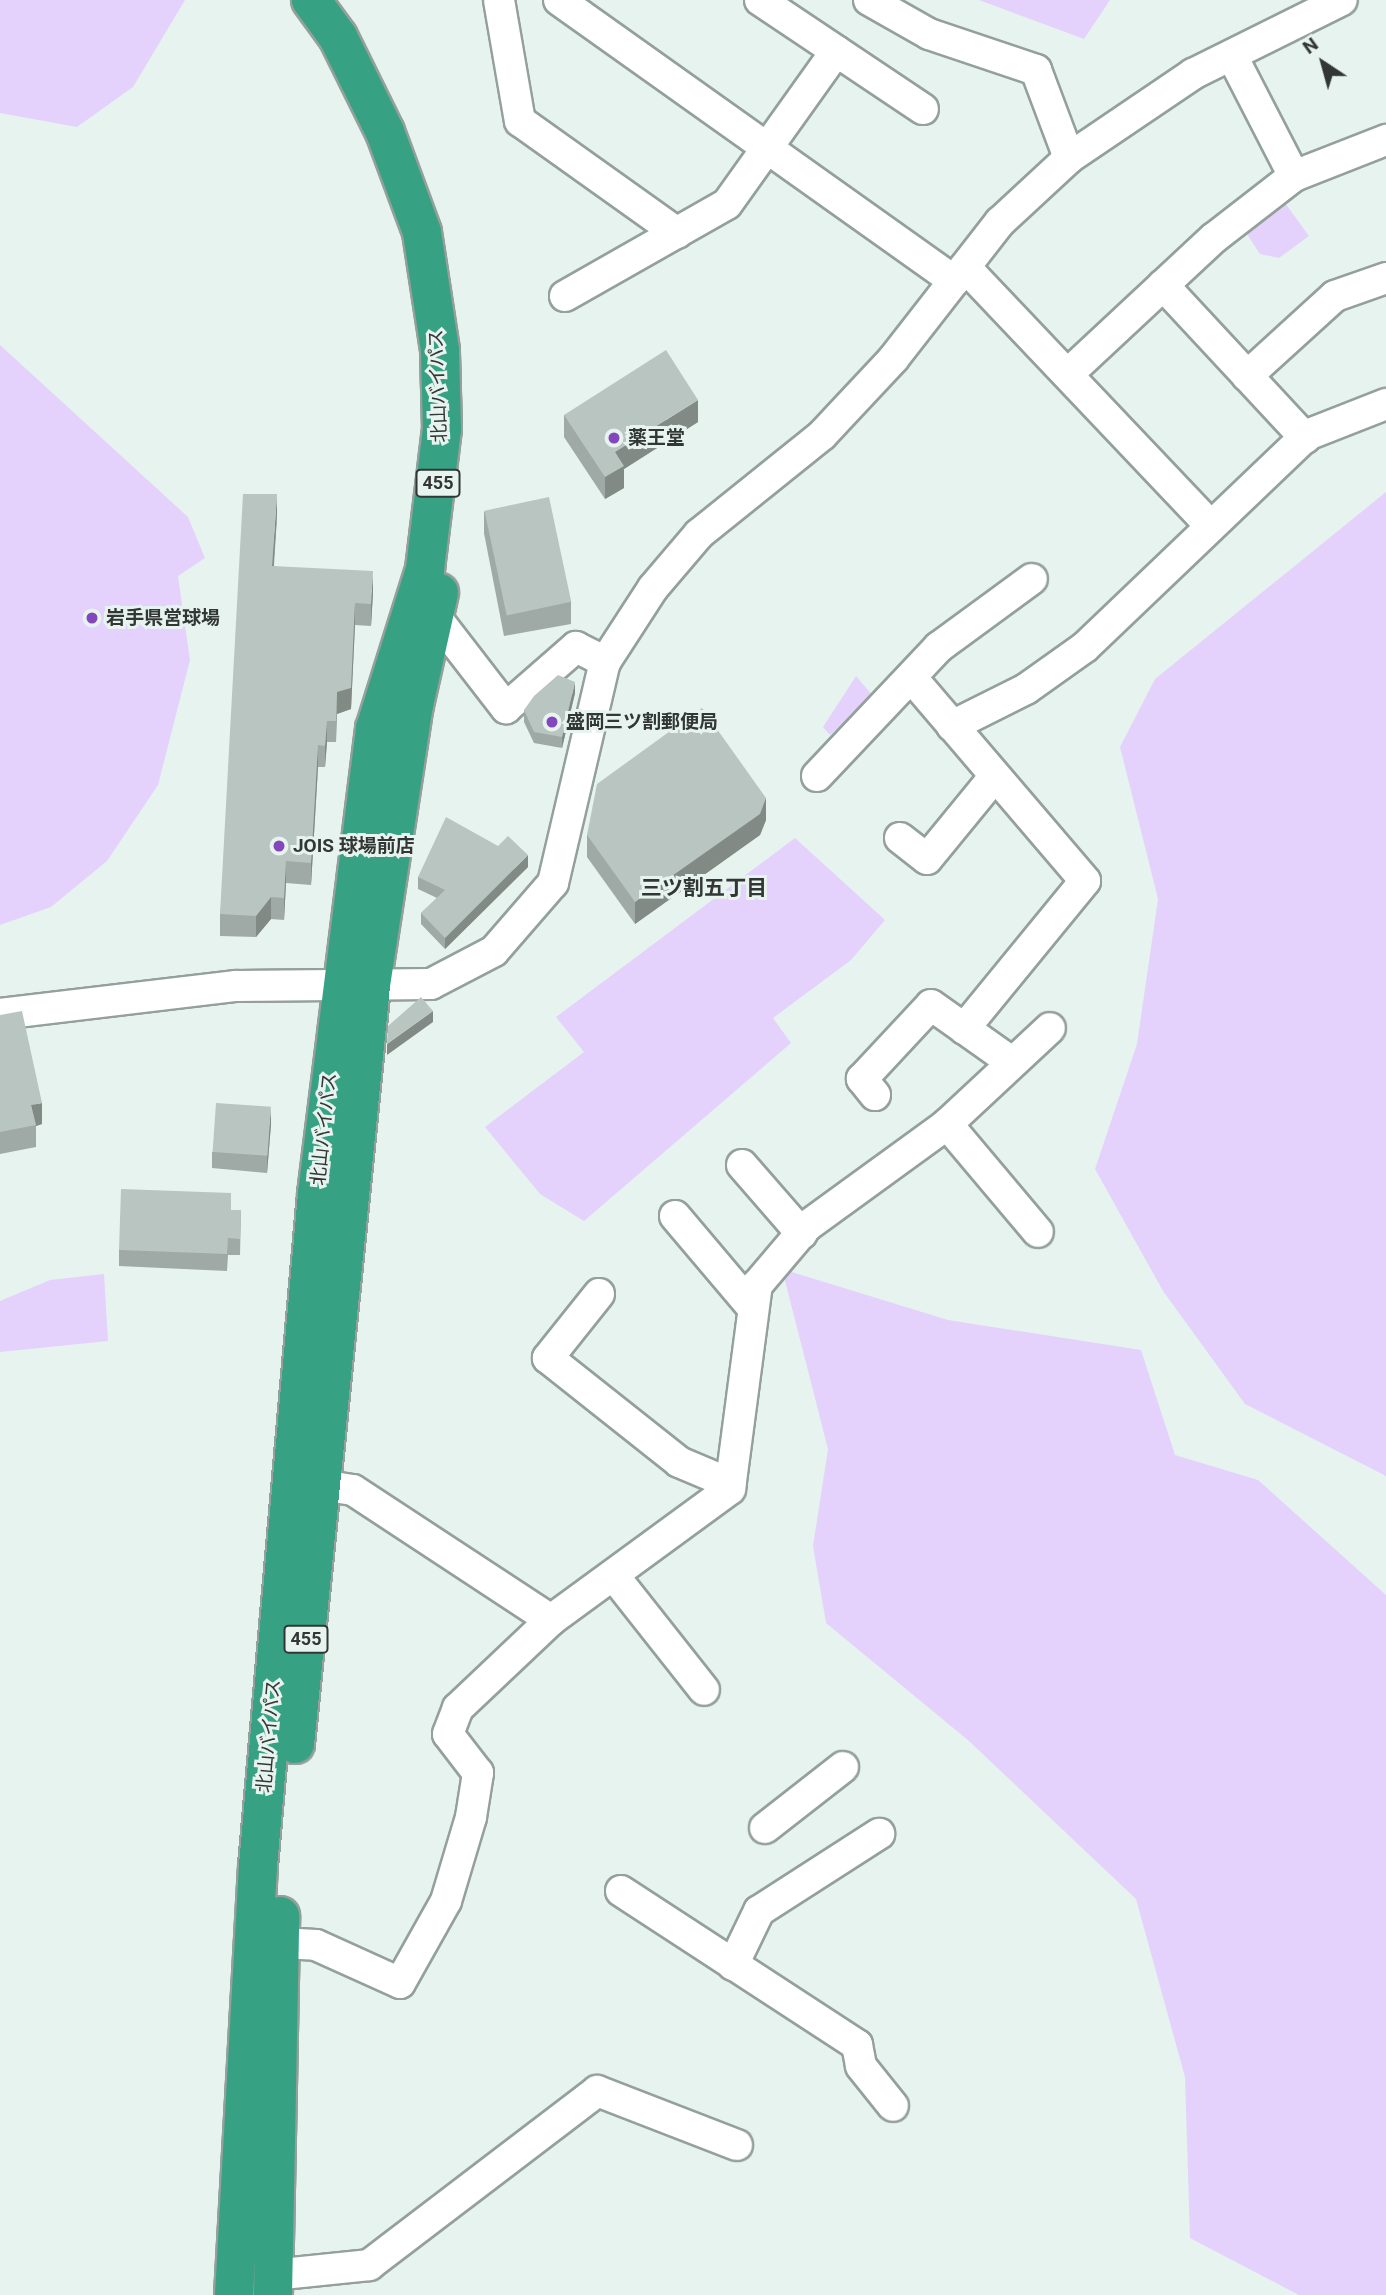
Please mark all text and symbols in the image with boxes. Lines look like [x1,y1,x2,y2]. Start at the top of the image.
north arrow [1288,28,1358,98]
text: N [1298,32,1323,59]
street label: 北山バイパス [425,329,451,443]
place label: 薬王堂 [628,427,685,449]
marker: 薬王堂 [606,430,622,446]
road number: 455 [415,468,461,498]
place label: 岩手県営球場 [106,607,220,629]
marker: 岩手県営球場 [84,610,100,626]
place label: 盛岡三ツ割郵便局 [566,711,718,733]
marker: 盛岡三ツ割郵便局 [544,714,560,730]
place label: JOIS 球場前店 [293,835,415,857]
marker: JOIS 球場前店 [271,838,287,854]
district label: 三ツ割五丁目 [641,875,767,901]
street label: 北山バイパス [307,1071,341,1187]
road number: 455 [283,1624,329,1654]
street label: 北山バイパス [253,1678,285,1794]

